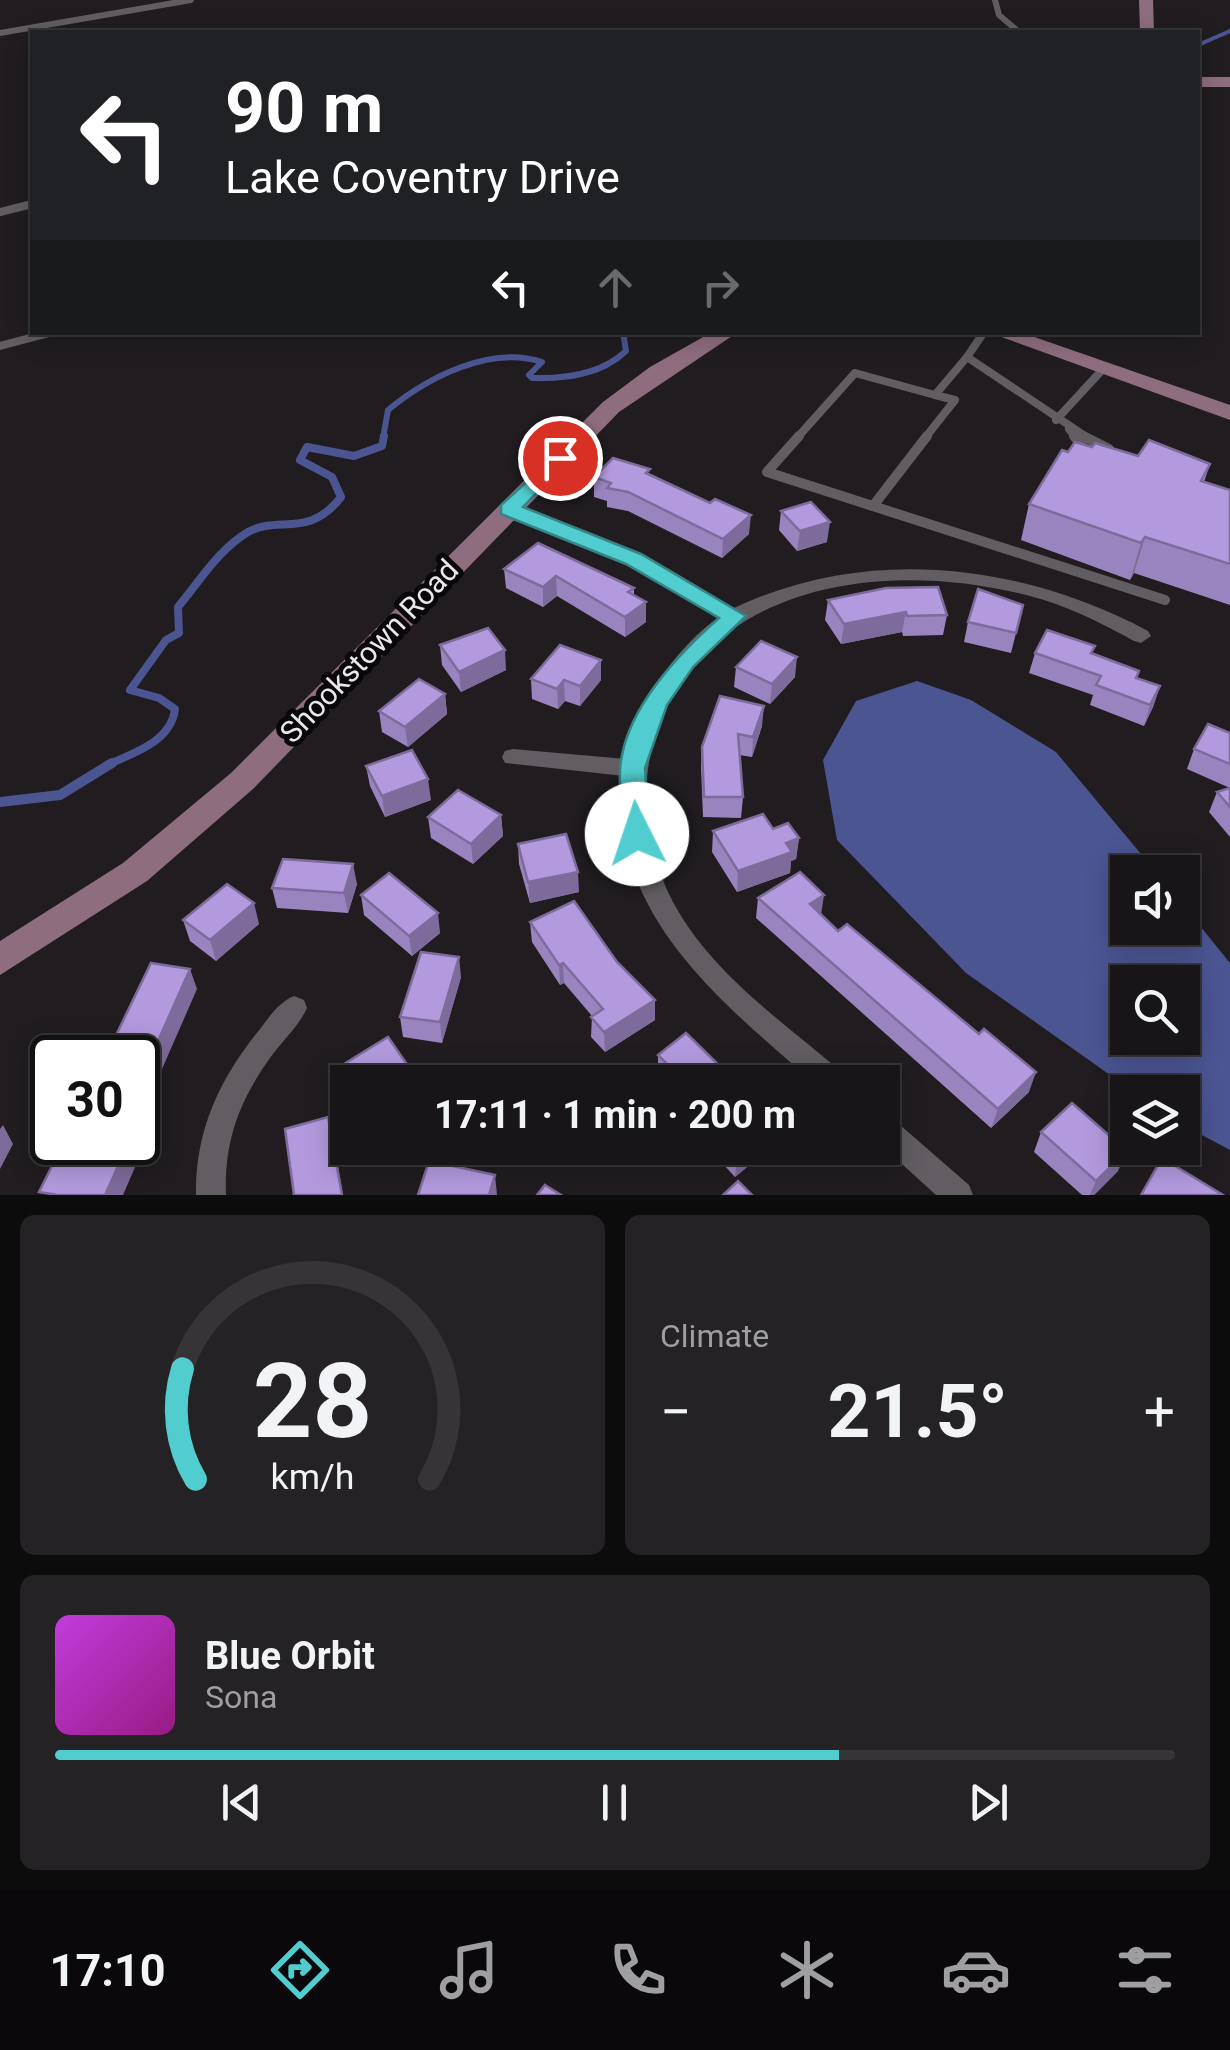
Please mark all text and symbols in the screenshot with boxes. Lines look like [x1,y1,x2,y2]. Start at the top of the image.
text: 90 m [225,67,383,149]
icon: left [60,70,190,200]
text: Lake Coventry Drive [225,151,620,204]
icon: left [483,260,538,315]
icon: ahead [588,260,643,315]
icon: right [693,260,748,315]
pin [518,416,603,501]
icon: arrive [533,431,588,486]
street label: Shookstown Road [273,552,465,750]
position arrow [585,782,689,886]
map controls [1110,855,1200,1165]
button: sound [1110,855,1200,945]
button: search [1110,965,1200,1055]
speed limit sign: 30 [30,1035,160,1165]
button: layers [1110,1075,1200,1165]
text: 17:11 · 1 min · 200 m [434,1093,796,1137]
text: Climate [660,1317,769,1355]
text: 28 [253,1341,372,1462]
text: 21.5° [828,1367,1008,1455]
text: − [660,1380,691,1444]
text: + [1144,1380,1175,1444]
text: km/h [271,1456,354,1498]
text: Blue Orbit [205,1634,375,1678]
text: Sona [205,1678,277,1716]
icon: previous [214,1775,269,1830]
icon: pause [587,1775,642,1830]
icon: next [961,1775,1016,1830]
icon: directions [265,1935,335,2005]
icon: music [434,1935,504,2005]
icon: phone [603,1935,673,2005]
icon: climate [772,1935,842,2005]
icon: car [941,1935,1011,2005]
icon: filters [1110,1935,1180,2005]
text: 17:10 [50,1944,166,1997]

